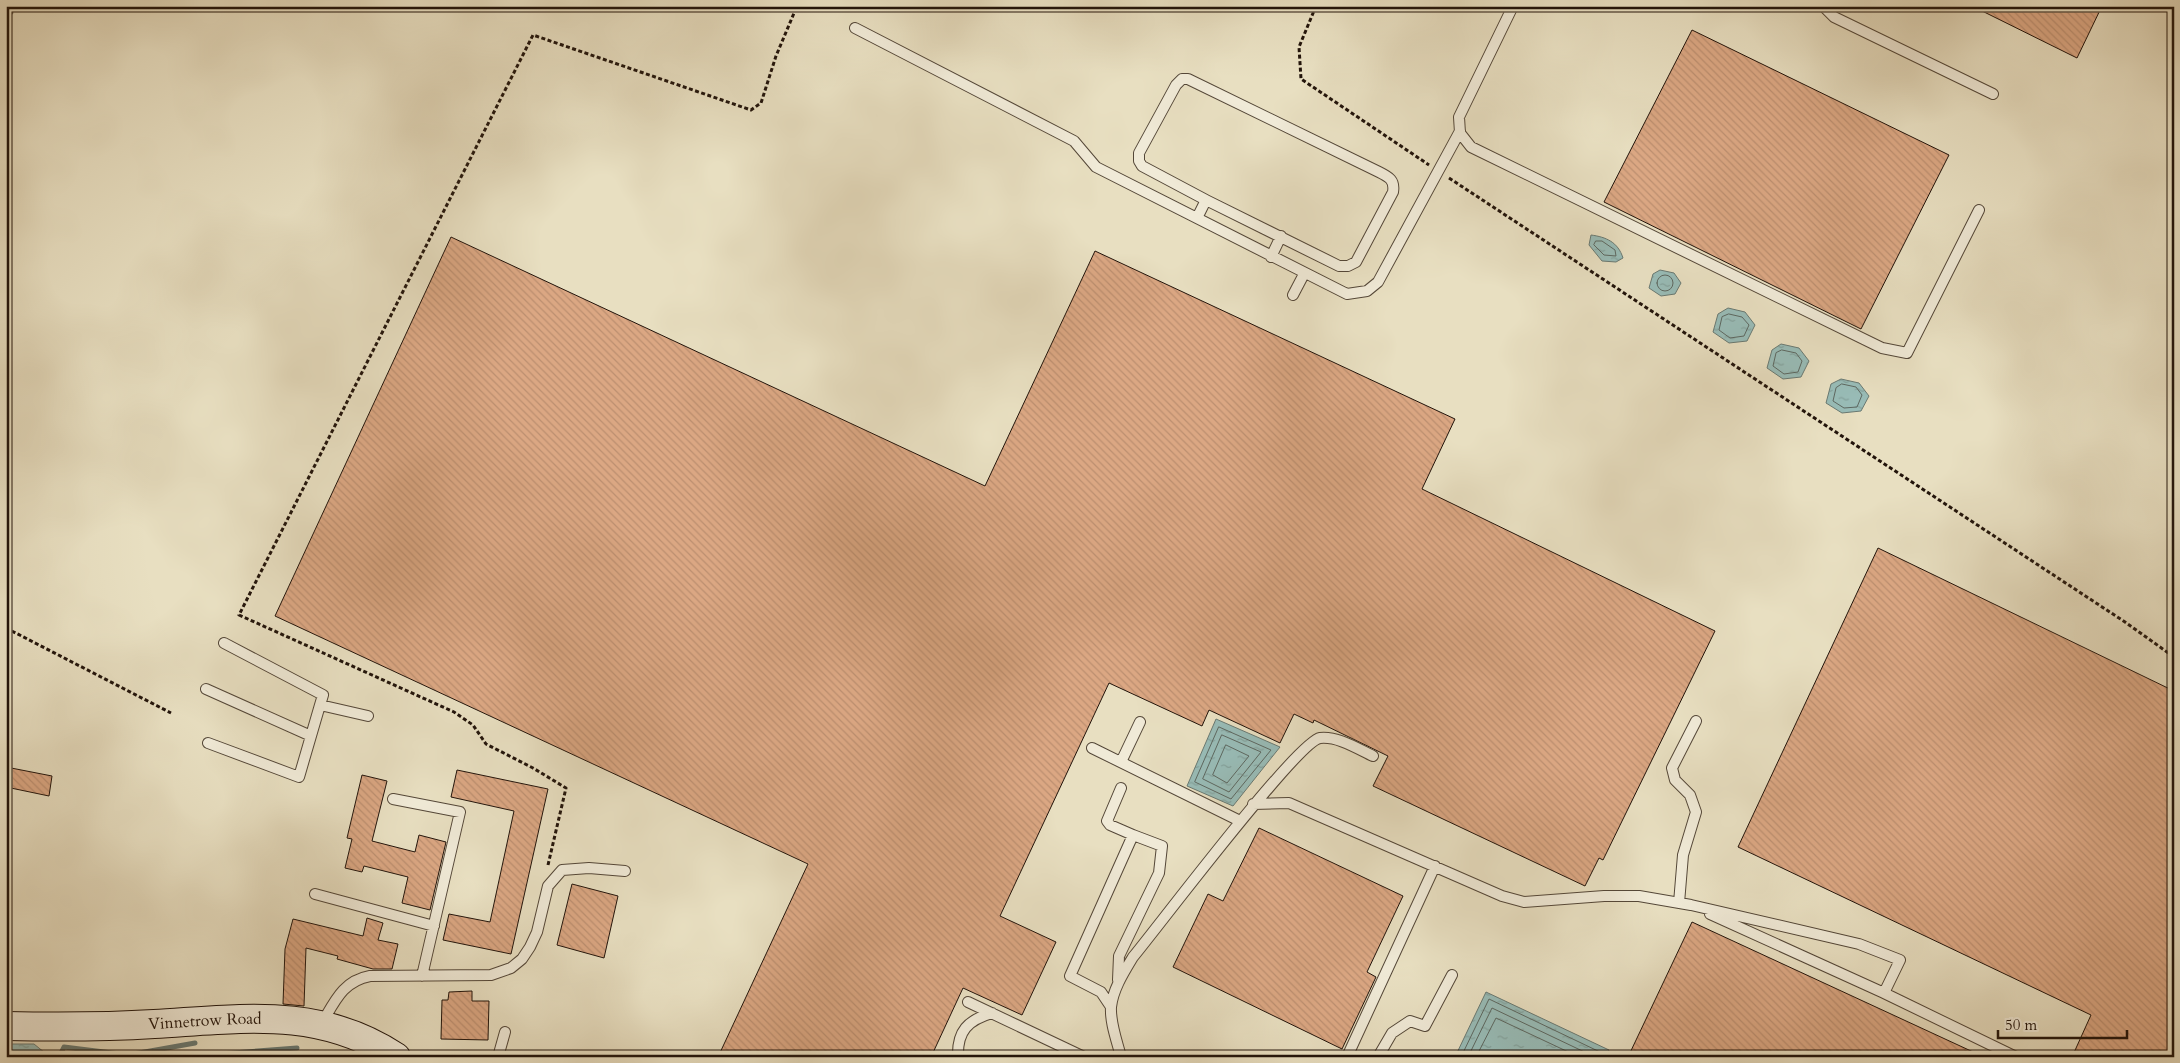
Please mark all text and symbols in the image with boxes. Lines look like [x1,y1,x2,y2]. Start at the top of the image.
street label: Vinnetrow Road [148,1008,262,1035]
scale bar [1998,1008,2126,1040]
text: 50 m [2005,1015,2037,1035]

